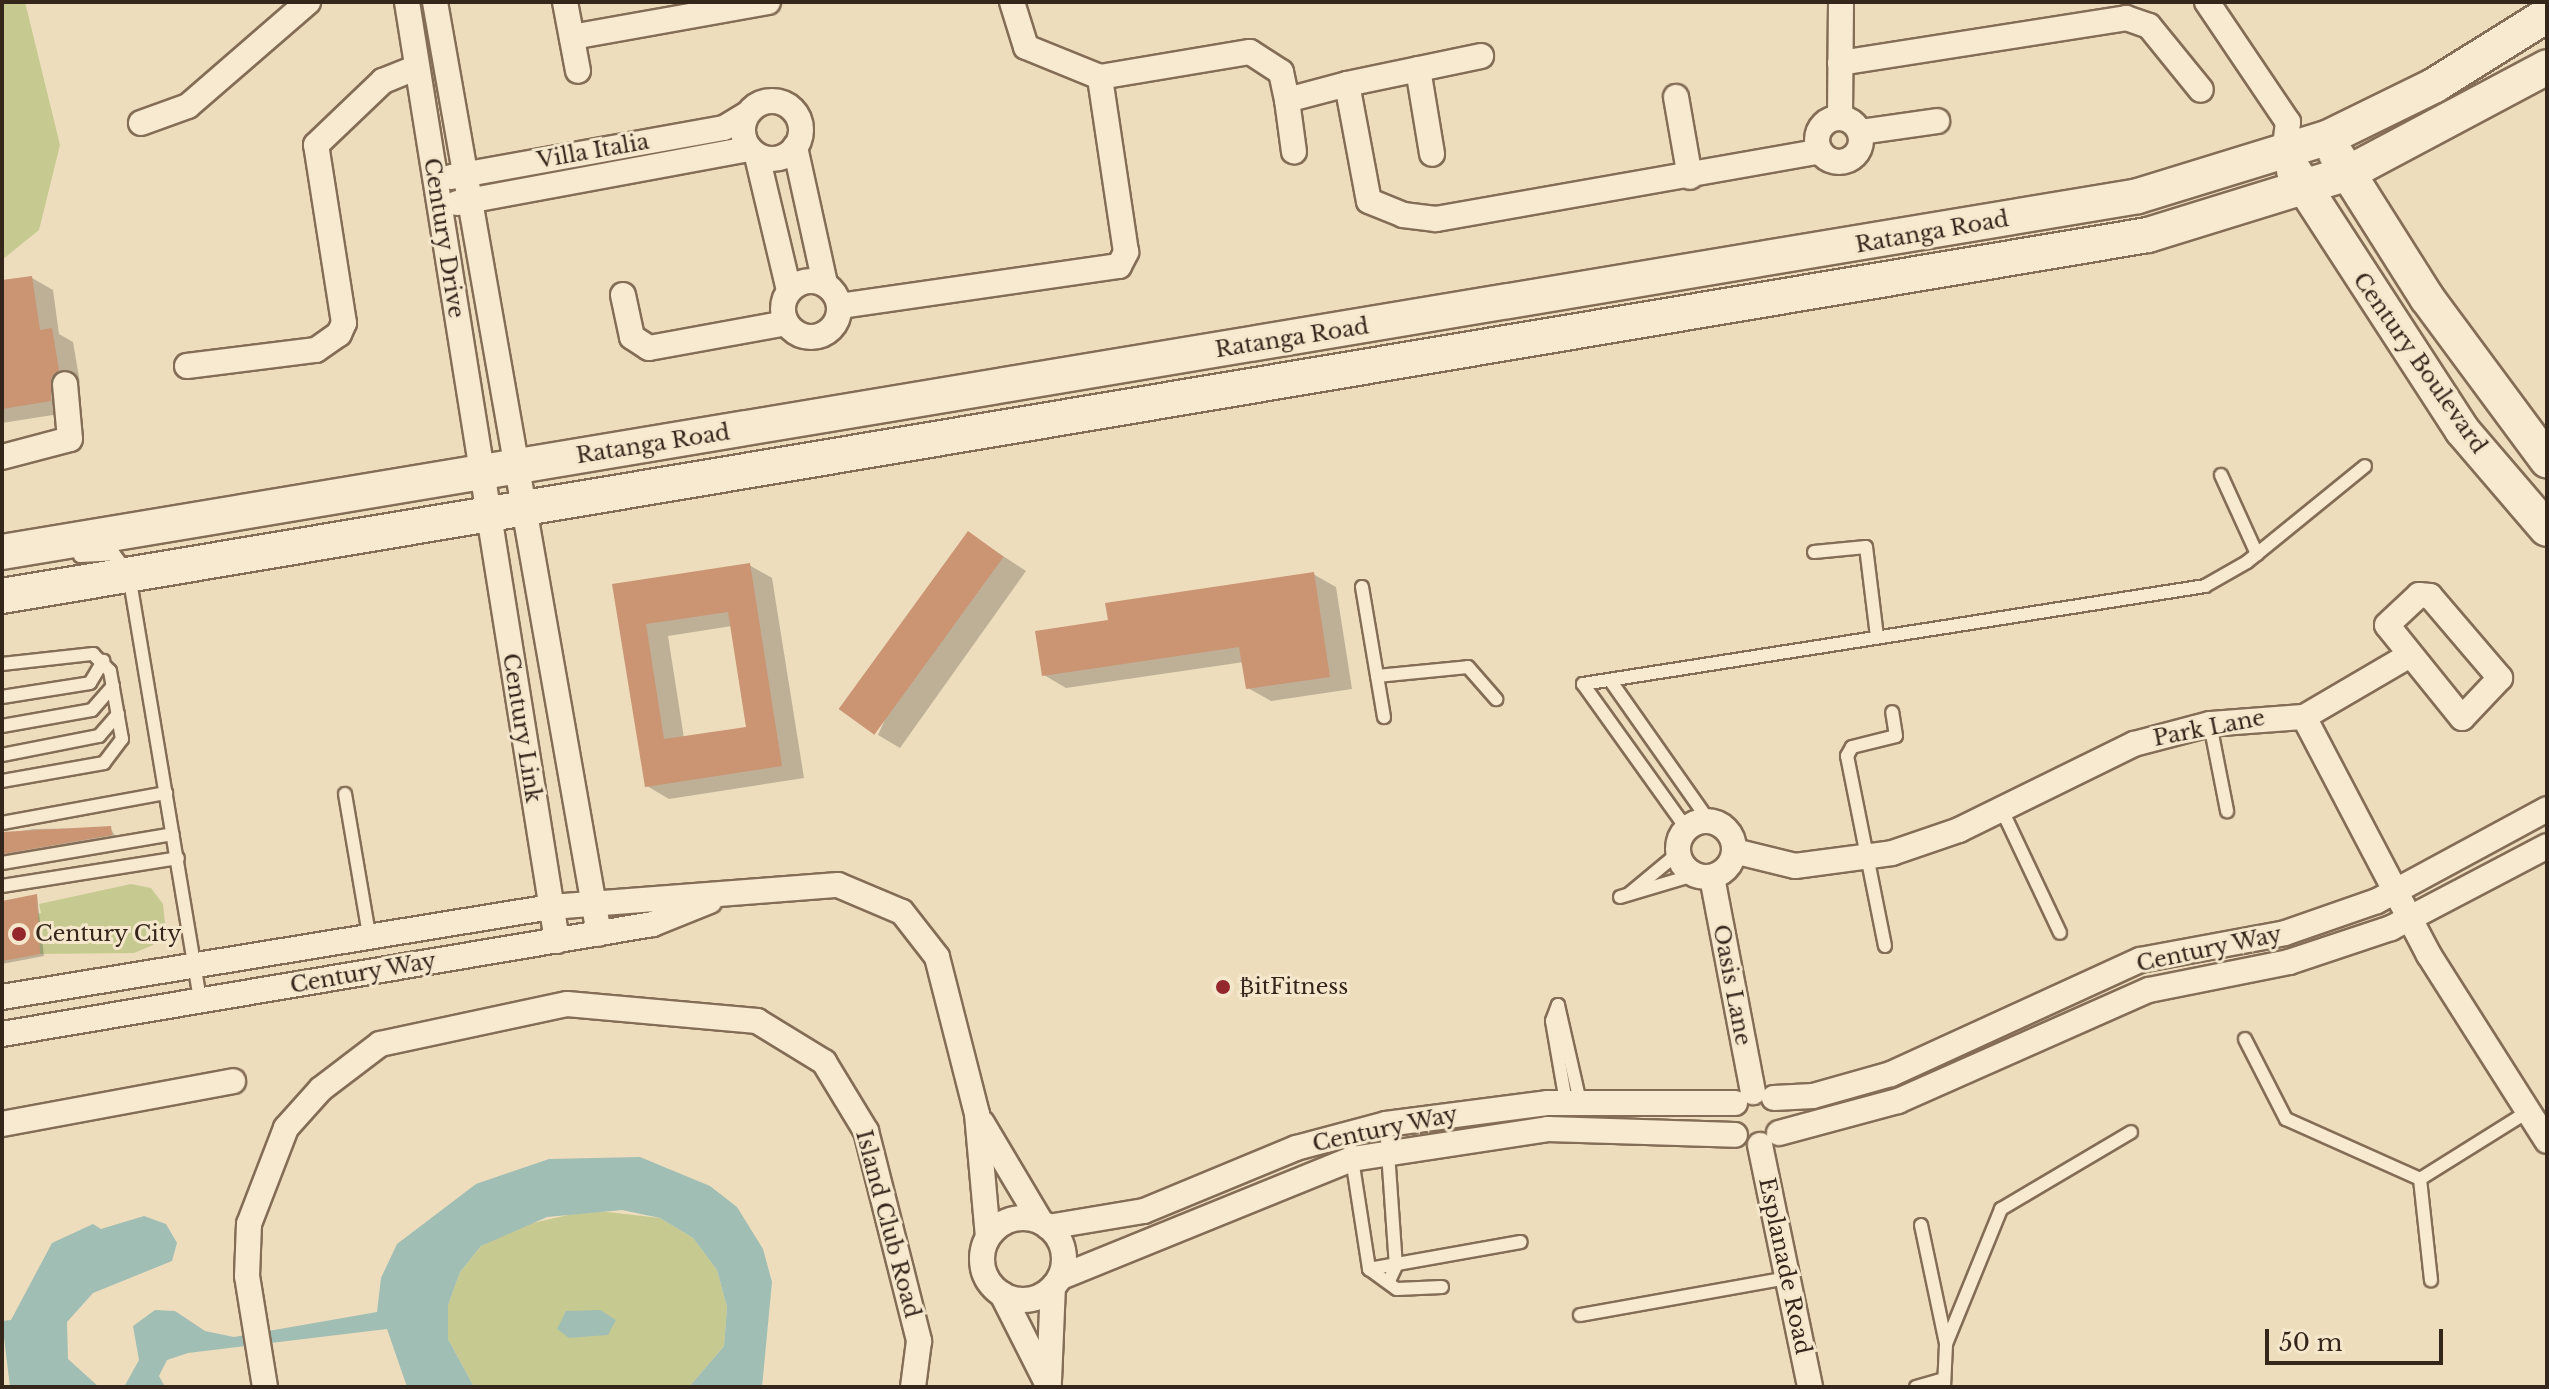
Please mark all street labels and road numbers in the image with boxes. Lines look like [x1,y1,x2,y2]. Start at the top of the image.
street label: Villa Italia [535,128,651,174]
street label: Century Drive [418,156,470,320]
street label: Ratanga Road [1853,206,2011,258]
street label: Century Boulevard [2347,267,2493,459]
street label: Ratanga Road [1213,313,1371,363]
street label: Ratanga Road [574,419,732,469]
street label: Century Link [497,651,547,805]
street label: Park Lane [2151,704,2267,752]
street label: Century Way [2133,921,2285,977]
street label: Oasis Lane [1707,922,1757,1048]
street label: Century Way [287,947,439,999]
street label: Century Way [1309,1101,1461,1157]
street label: Island Club Road [850,1127,926,1321]
street label: Esplanade Road [1753,1175,1817,1357]

